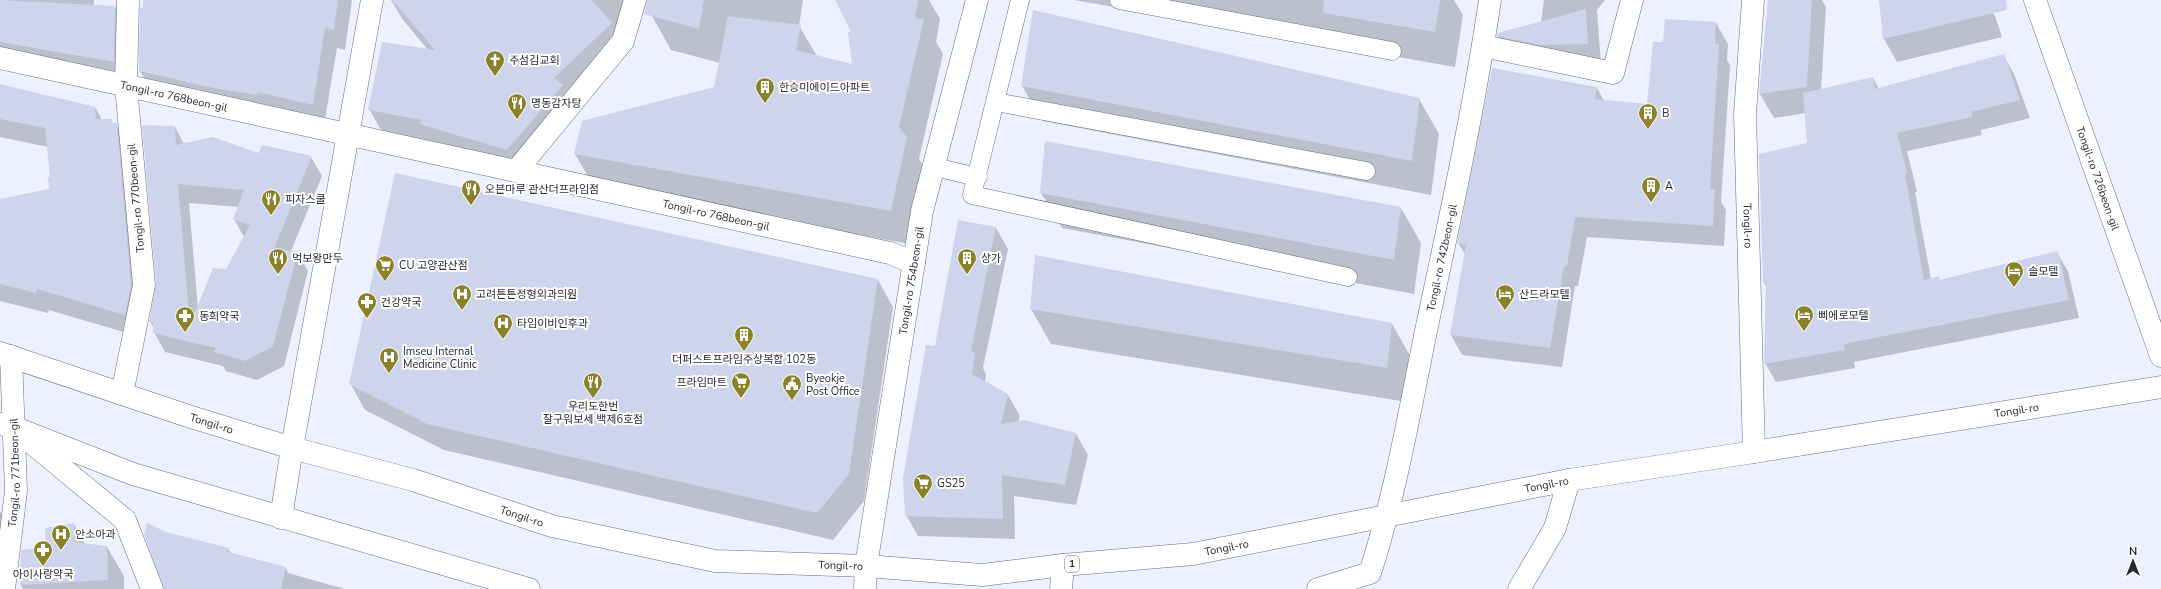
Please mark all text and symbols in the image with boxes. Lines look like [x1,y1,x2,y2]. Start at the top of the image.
church icon: 주섬김교회 [484,49,506,77]
place label: 주섬김교회 [509,53,560,68]
building icon: 한승미에이드아파트 [754,76,776,104]
street label: Tongil-ro 768beon-gil [119,77,230,115]
place label: 한승미에이드아파트 [779,80,870,95]
restaurant icon: 명동감자탕 [506,92,528,120]
place label: 명동감자탕 [531,96,582,111]
building icon: B [1637,102,1659,130]
place label: B [1662,106,1669,121]
street label: Tongil-ro 726beon-gil [2073,124,2124,233]
street label: Tongil-ro 770beon-gil [124,142,148,253]
building icon: A [1640,175,1662,203]
restaurant icon: 오븐마루 관산더프라임점 [460,178,482,206]
place label: A [1665,179,1673,194]
place label: 오븐마루 관산더프라임점 [485,182,599,197]
restaurant icon: 피자스쿨 [260,188,282,216]
place label: 피자스쿨 [285,192,325,207]
street label: Tongil-ro 768beon-gil [661,196,772,234]
street label: Tongil-ro 742beon-gil [1423,202,1460,313]
street label: Tongil-ro [1740,203,1756,248]
street label: Tongil-ro 754beon-gil [895,225,927,336]
restaurant icon: 먹보왕만두 [267,247,289,275]
building icon: 상가 [956,247,978,275]
place label: 먹보왕만두 [292,251,343,266]
place label: 상가 [981,251,1001,266]
supermarket icon: CU 고양관산점 [374,254,396,282]
place label: CU 고양관산점 [399,258,468,273]
hotel icon: 솔모텔 [2003,260,2025,288]
place label: 솔모텔 [2028,264,2058,279]
hospital icon: 고려튼튼정형외과의원 [451,283,473,311]
hotel icon: 산드라모텔 [1494,283,1516,311]
place label: 고려튼튼정형외과의원 [476,287,577,302]
place label: 산드라모텔 [1519,287,1570,302]
pharmacy icon: 건강약국 [356,291,378,319]
place label: 건강약국 [381,295,421,310]
hotel icon: 삐에로모텔 [1793,304,1815,332]
pharmacy icon: 동희약국 [174,305,196,333]
place label: 삐에로모텔 [1818,308,1869,323]
place label: 동희약국 [199,309,239,324]
hospital icon: 타임이비인후과 [492,312,514,340]
place label: 타임이비인후과 [517,316,588,331]
building icon: 더퍼스트프라임주상복합 102동 [733,324,755,352]
place label: Imseu Internal Medicine Clinic [403,344,477,372]
hospital icon: Imseu Internal Medicine Clinic [378,346,400,374]
place label: 더퍼스트프라임주상복합 102동 [672,352,816,367]
restaurant icon: 우리도한번 잘구워보세 백제6호점 [582,371,604,399]
supermarket icon: 프라임마트 [730,371,752,399]
place label: Byeokje Post Office [806,371,860,399]
public building icon: Byeokje Post Office [781,373,803,401]
place label: 프라임마트 [676,375,727,390]
place label: 우리도한번 잘구워보세 백제6호점 [543,399,643,427]
street label: Tongil-ro [1993,399,2040,421]
street label: Tongil-ro [188,409,235,437]
street label: Tongil-ro 771beon-gil [4,417,24,528]
supermarket icon: GS25 [912,472,934,500]
street label: Tongil-ro [1523,473,1570,496]
place label: GS25 [937,476,965,491]
street label: Tongil-ro [498,502,546,530]
hospital icon: 안소아과 [50,523,72,551]
place label: 안소아과 [75,527,115,542]
street label: Tongil-ro [1203,536,1250,559]
pharmacy icon: 아이사랑약국 [32,539,54,567]
north arrow [2113,541,2153,581]
text: N [2129,544,2137,559]
road number: 1 [1065,556,1079,572]
street label: Tongil-ro [818,557,863,573]
place label: 아이사랑약국 [13,567,73,582]

